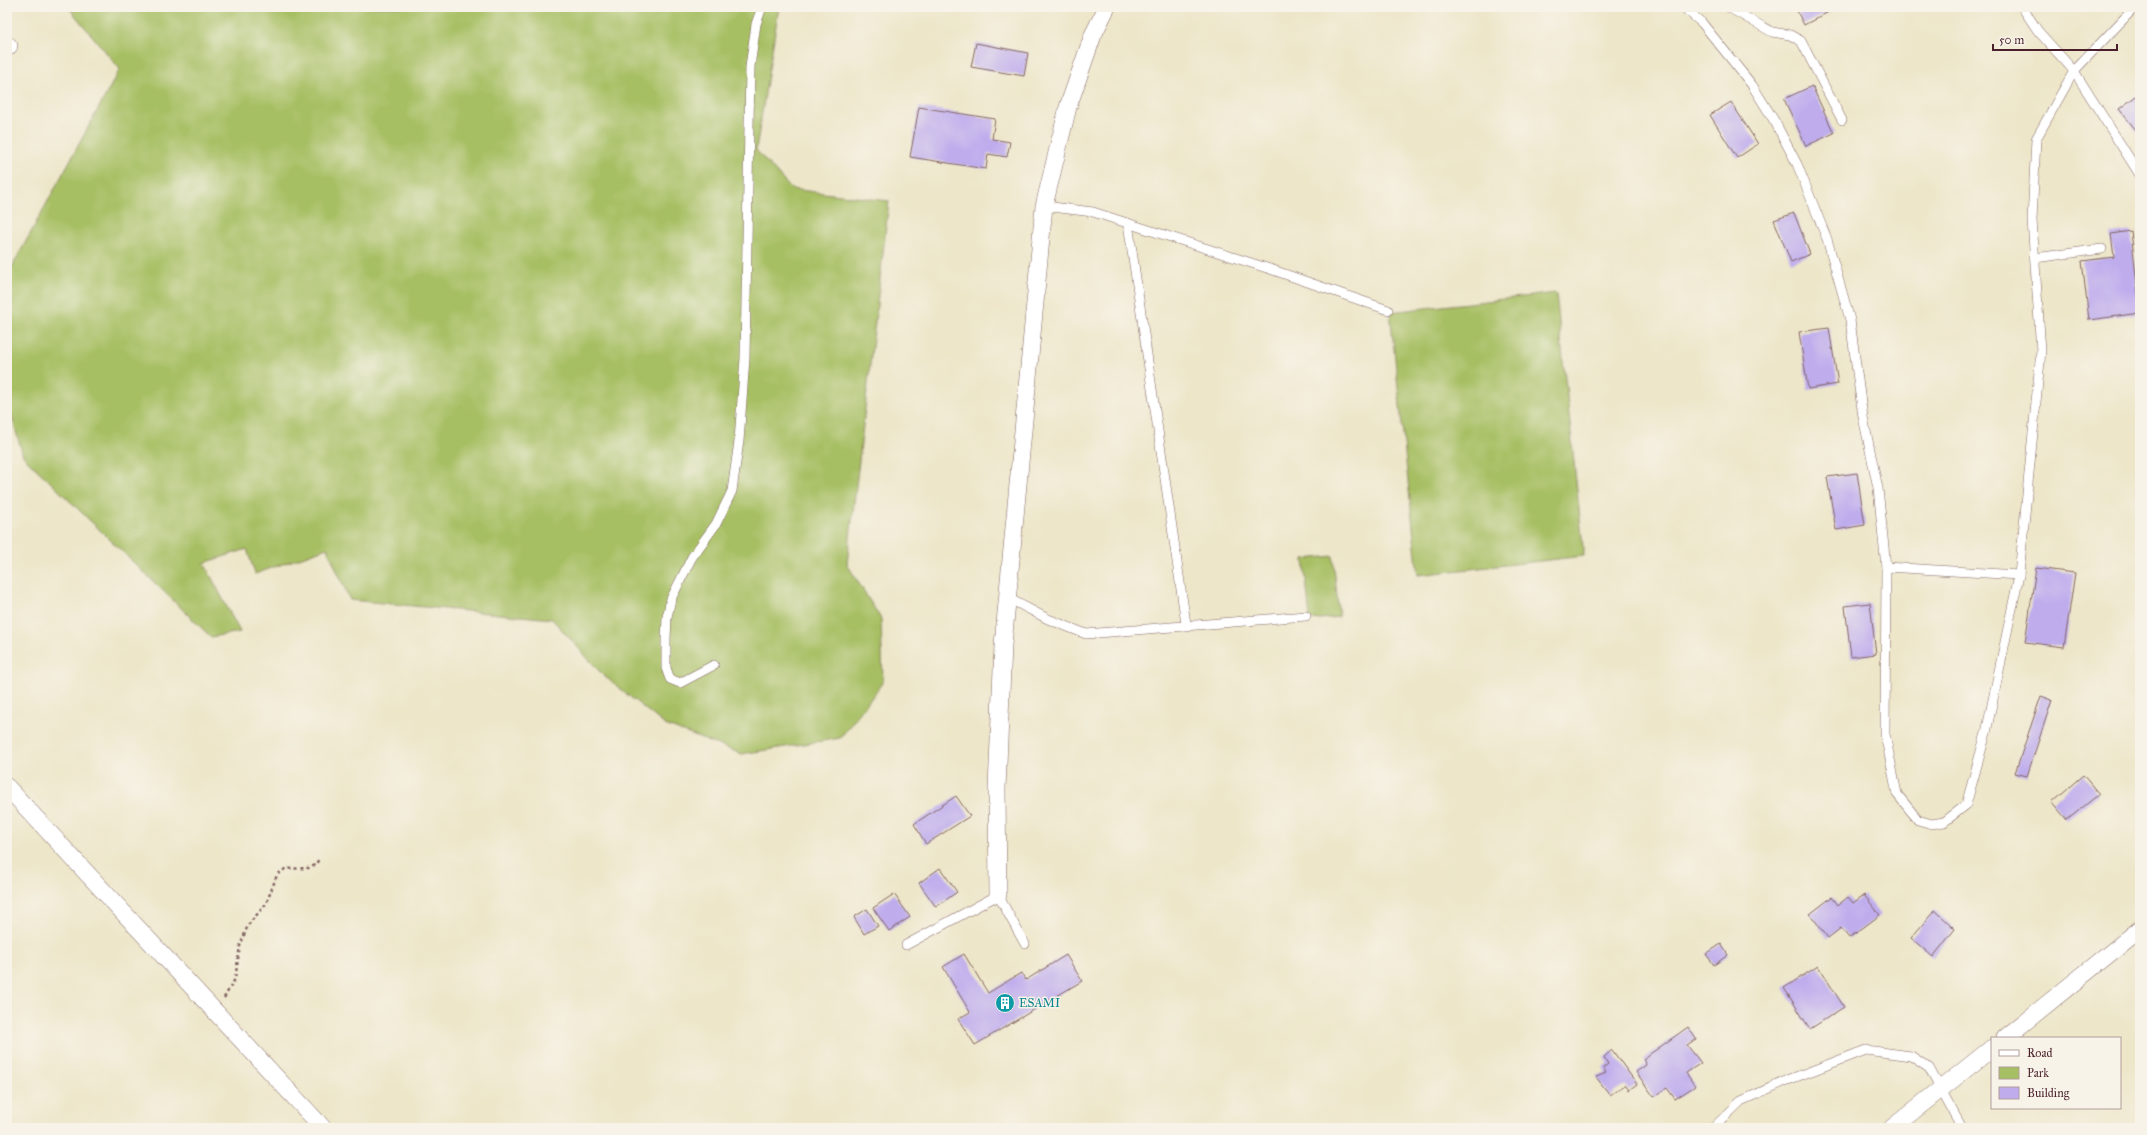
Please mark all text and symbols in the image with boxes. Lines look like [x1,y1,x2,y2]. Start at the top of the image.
scale bar [1993,26,2117,52]
text: 50 m [1999,33,2024,47]
building icon: ESAMI [994,992,1016,1014]
place label: ESAMI [1019,996,1060,1010]
legend [1991,1037,2121,1109]
text: Road [2027,1046,2053,1060]
text: Park [2027,1066,2049,1080]
text: Building [2027,1086,2070,1101]

